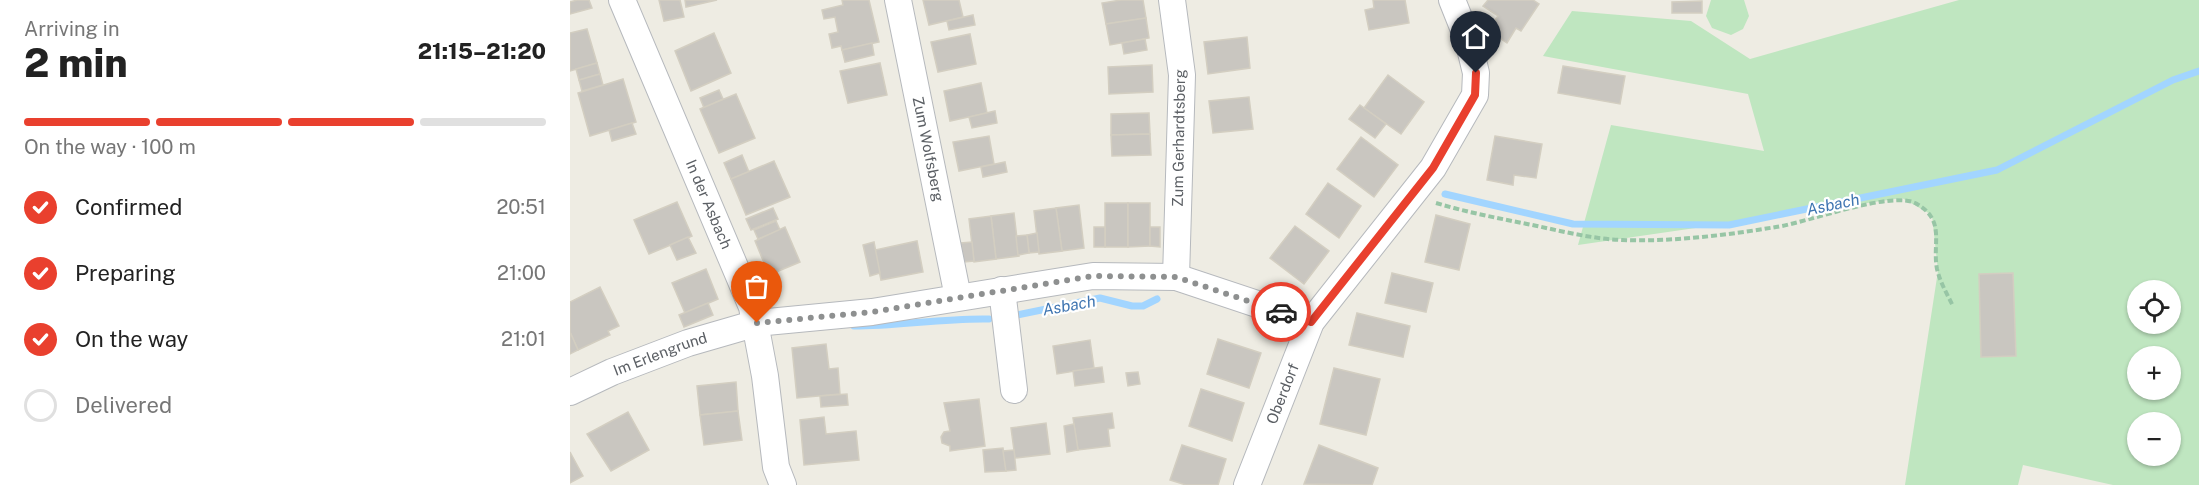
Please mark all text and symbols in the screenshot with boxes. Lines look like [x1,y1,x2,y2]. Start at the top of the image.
pin [1450,11,1501,73]
text: Arriving in [24,17,119,41]
icon: home [1459,20,1492,53]
text: 21:15–21:20 [418,38,546,64]
text: 2 min [24,40,128,86]
street label: Zum Gerhardtsberg [1169,69,1188,207]
street label: Zum Wolfsberg [910,95,947,203]
text: On the way · 100 m [24,135,196,159]
street label: In der Asbach [683,157,735,251]
water label: Asbach [1805,190,1861,219]
icon: check [24,191,57,224]
text: Confirmed [75,194,182,220]
text: 20:51 [496,195,546,219]
icon: check [24,257,57,290]
text: Preparing [75,260,176,286]
text: 21:00 [497,261,546,285]
pin [731,261,782,323]
icon: bag [740,270,773,303]
map controls [2127,280,2181,466]
button: locate [2127,280,2181,334]
courier [1251,282,1311,342]
water label: Asbach [1041,291,1097,319]
icon: car [1265,296,1298,329]
icon: check [24,323,57,356]
text: On the way [75,326,188,352]
text: 21:01 [501,327,546,351]
street label: Im Erlengrund [611,329,709,379]
button: + [2127,346,2181,400]
street label: Oberdorf [1263,361,1302,426]
text: Delivered [75,392,172,418]
button: − [2127,412,2181,466]

